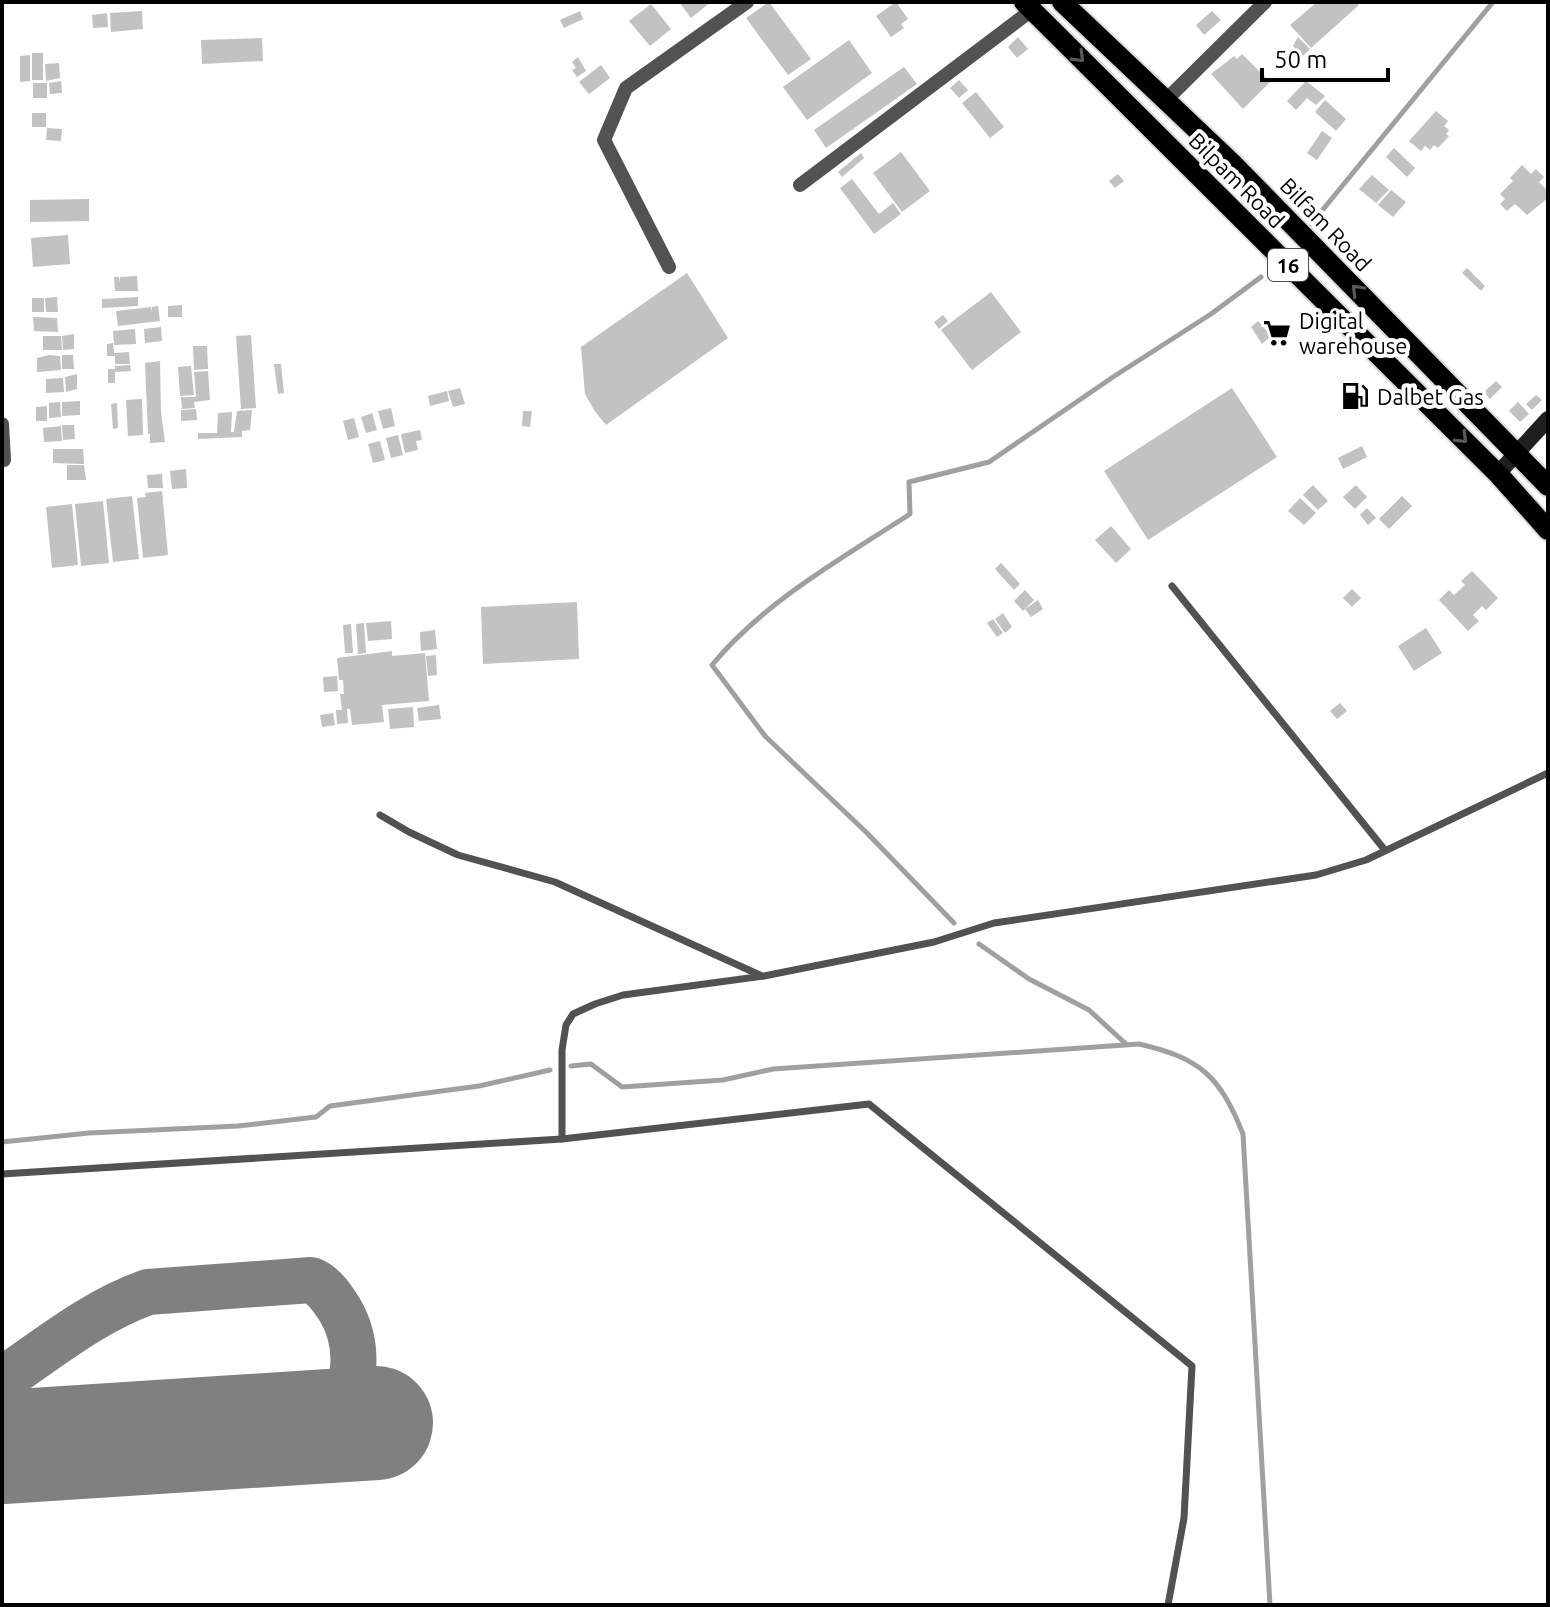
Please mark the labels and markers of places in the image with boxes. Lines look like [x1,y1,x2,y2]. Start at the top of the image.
place label: Digital warehouse [1299,308,1408,358]
supermarket icon: Digital warehouse [1262,318,1292,348]
fuel station icon: Dalbet Gas [1340,381,1370,411]
place label: Dalbet Gas [1377,384,1484,409]

